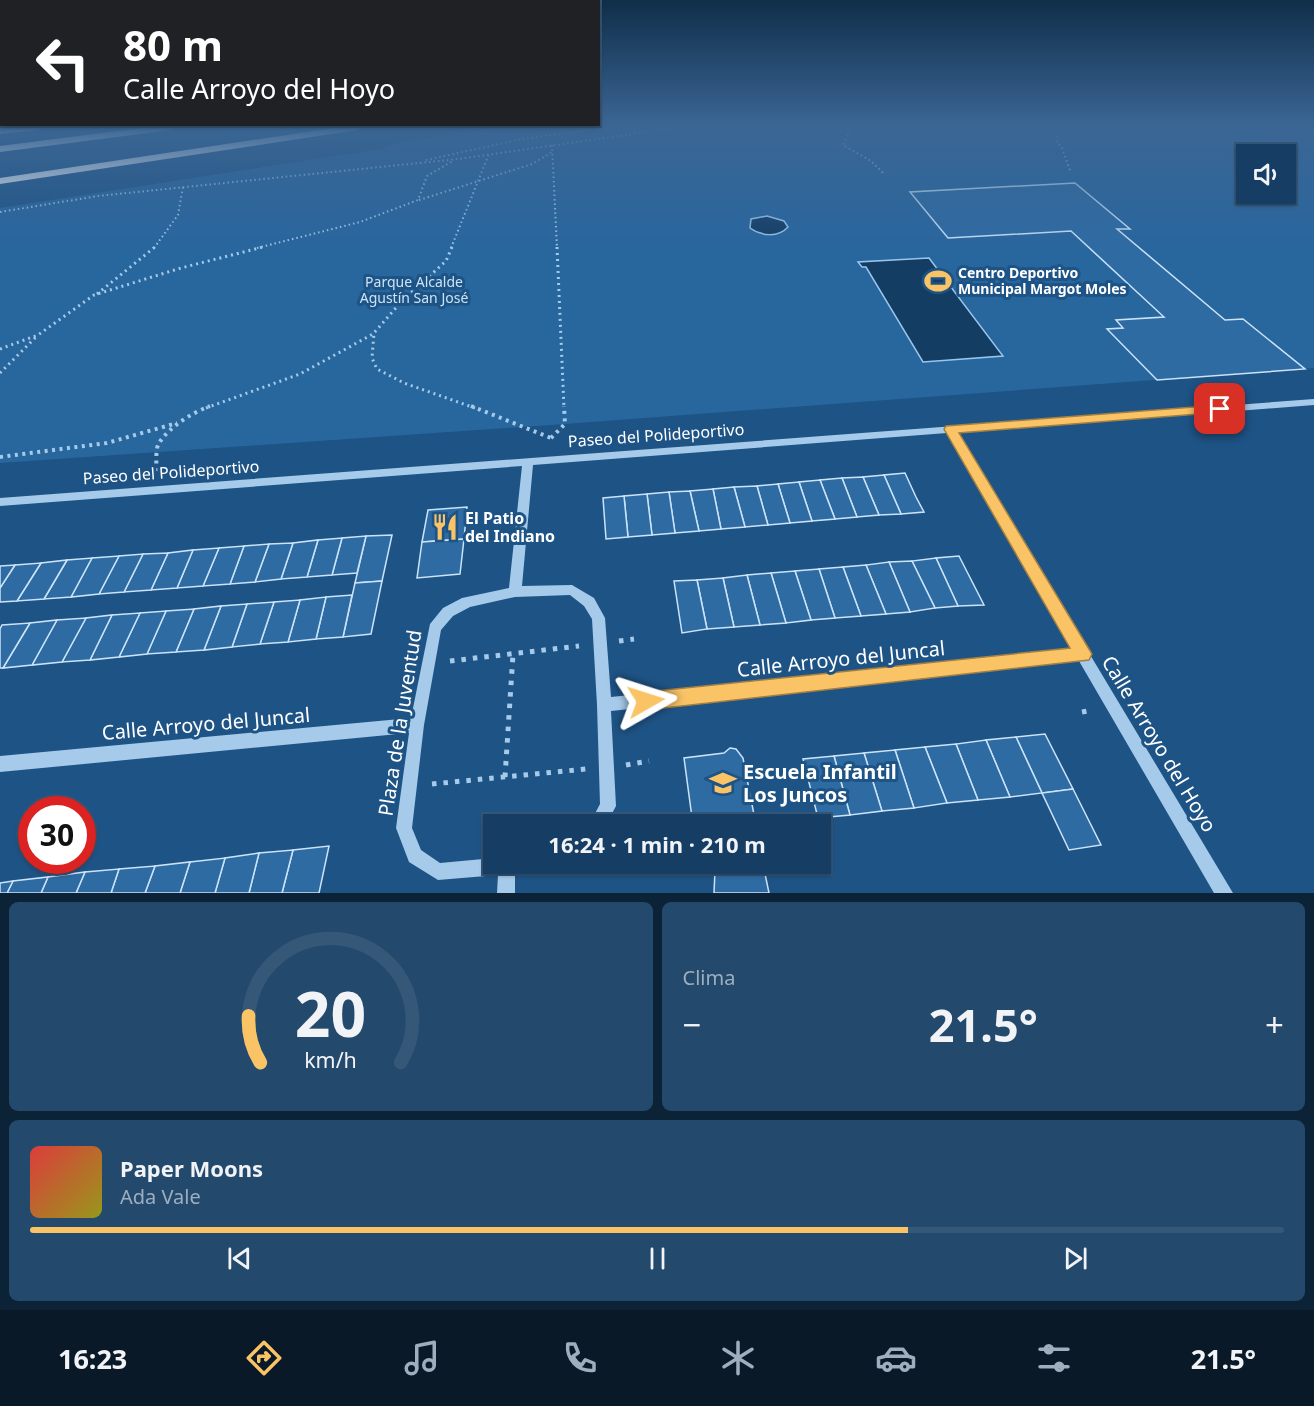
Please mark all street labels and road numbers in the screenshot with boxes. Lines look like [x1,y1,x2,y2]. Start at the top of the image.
street label: Paseo del Polideportivo [567,418,745,452]
street label: Paseo del Polideportivo [82,455,260,489]
street label: Plaza de la Juventud [371,628,428,818]
street label: Calle Arroyo del Juncal [736,634,946,683]
street label: Calle Arroyo del Hoyo [1096,650,1223,837]
street label: Calle Arroyo del Juncal [101,701,311,746]

